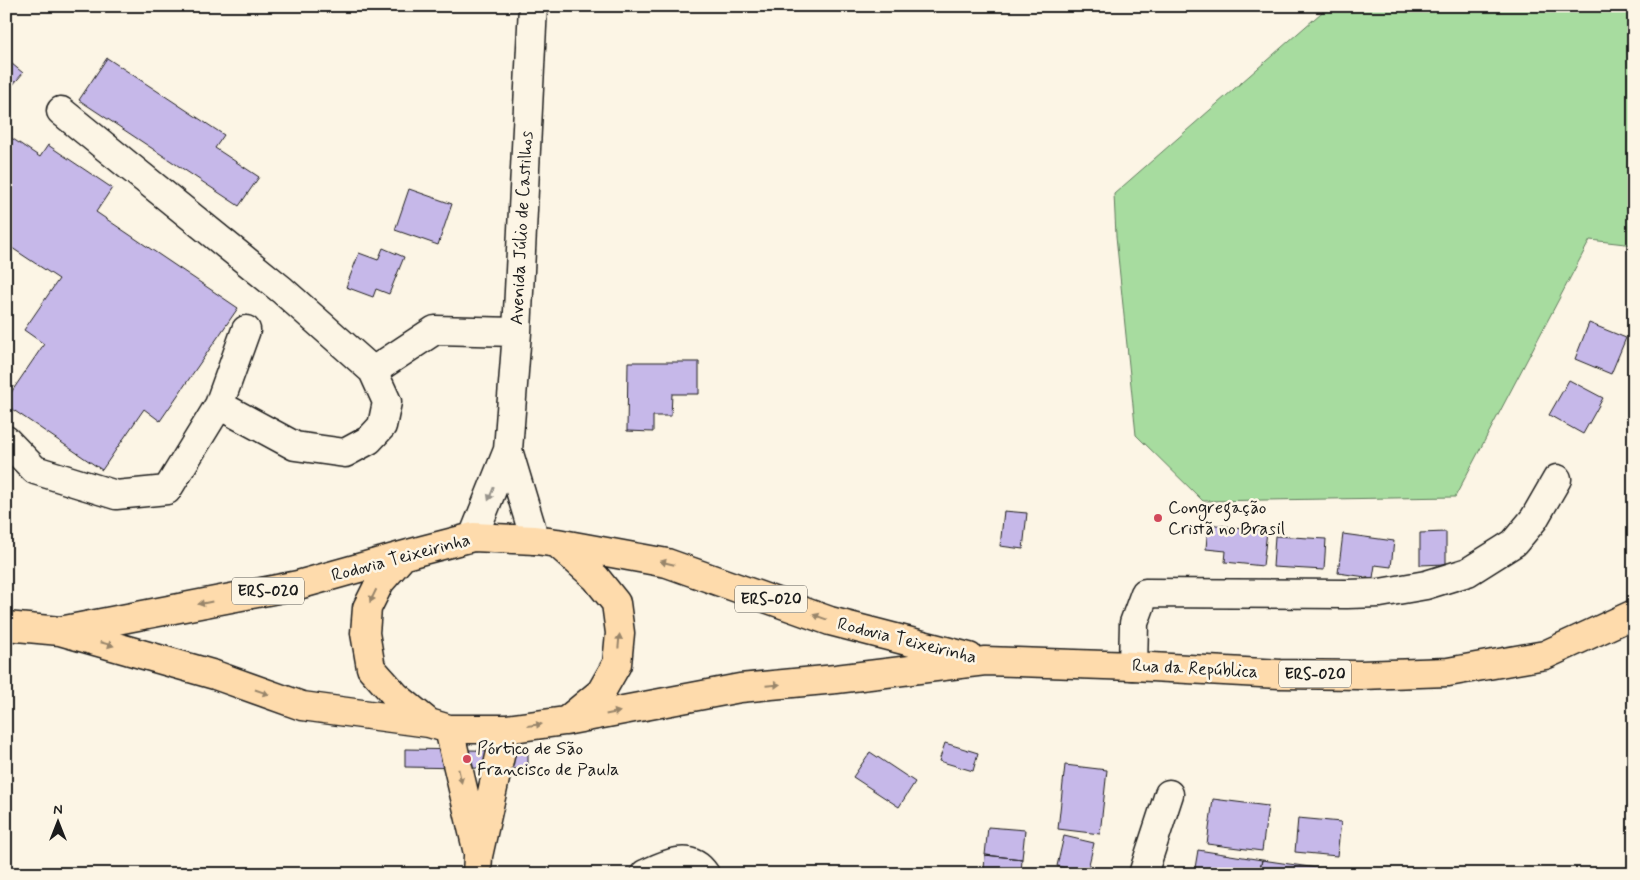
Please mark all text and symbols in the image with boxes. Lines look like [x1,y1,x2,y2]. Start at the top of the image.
street label: Avenida Júlio de Castilhos [505,130,539,326]
one-way arrow [487,487,495,502]
place label: Congregação Cristã no Brasil [1168,496,1285,541]
marker: Congregação Cristã no Brasil [1152,512,1164,524]
street label: Rodovia Teixeirinha [329,528,473,588]
one-way arrow [659,559,674,567]
road number: ERS-020 [232,578,304,604]
road number: ERS-020 [735,586,807,612]
one-way arrow [369,589,377,603]
one-way arrow [198,599,213,607]
street label: Rodovia Teixeirinha [835,612,979,670]
one-way arrow [812,613,827,621]
one-way arrow [615,633,623,649]
one-way arrow [99,641,114,649]
street label: Rua da República [1131,654,1259,684]
road number: ERS-020 [1279,661,1351,688]
one-way arrow [765,681,781,689]
one-way arrow [255,688,270,696]
one-way arrow [606,708,622,716]
one-way arrow [528,721,544,729]
place label: Pórtico de São Francisco de Paula [477,737,619,782]
marker: Pórtico de São Francisco de Paula [461,753,473,765]
one-way arrow [456,769,464,784]
north arrow [32,798,82,848]
text: N [53,801,63,819]

